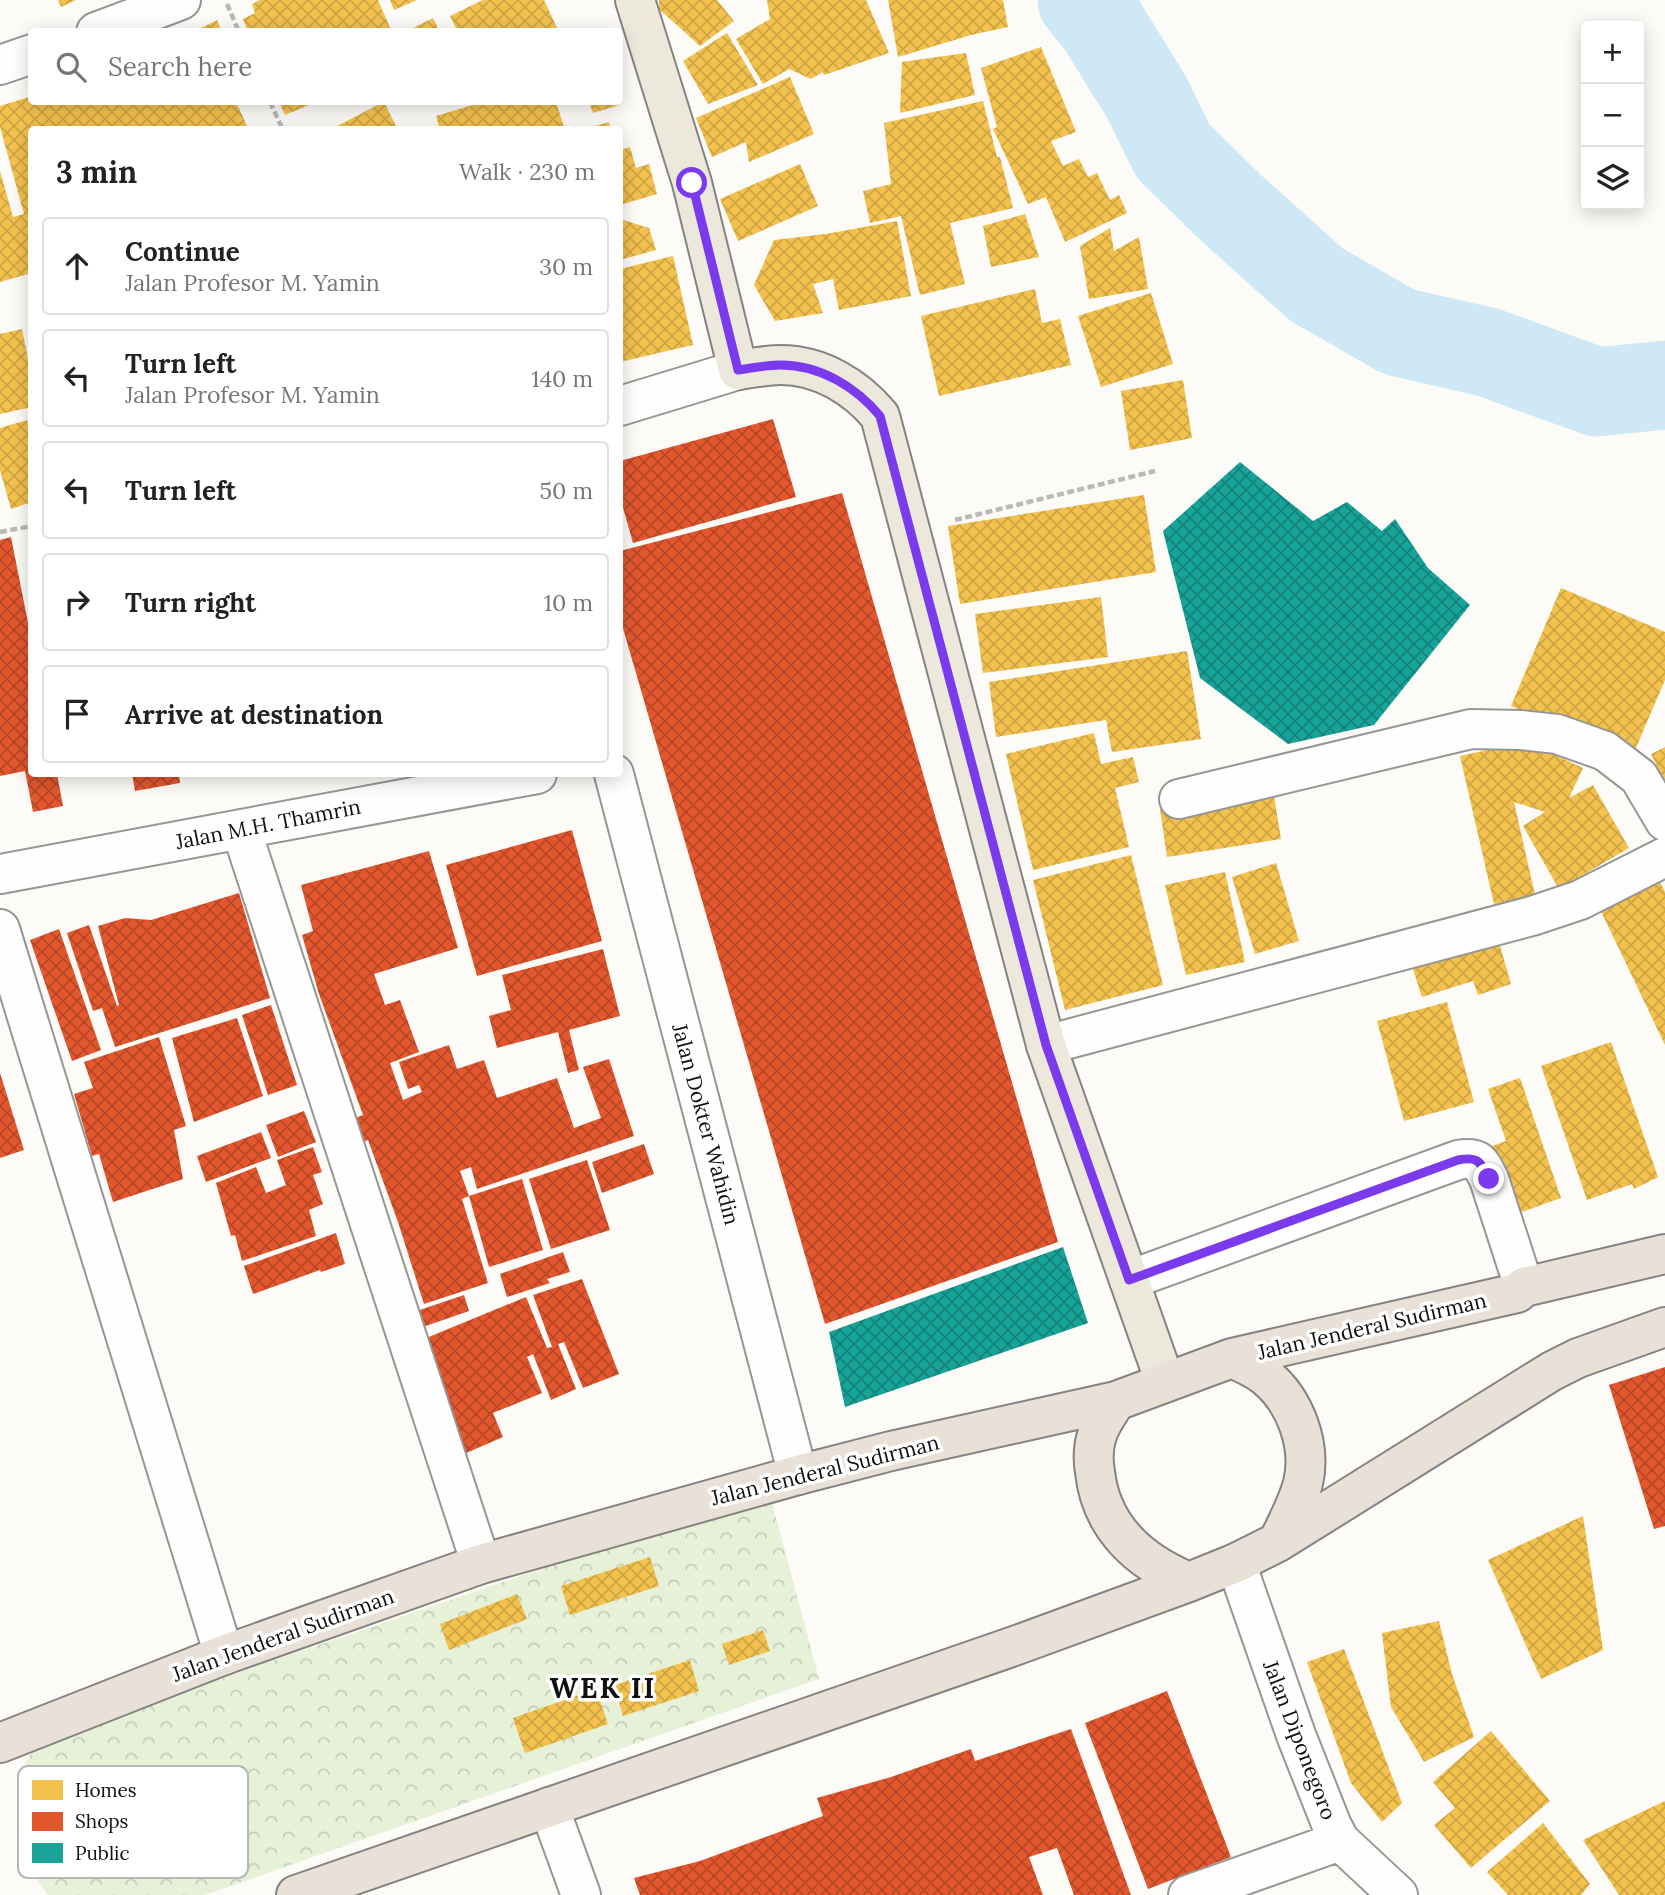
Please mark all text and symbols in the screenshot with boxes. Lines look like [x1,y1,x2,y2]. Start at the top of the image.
map controls [1581,21,1644,210]
button: + [1581,21,1644,84]
search box [28,28,623,105]
icon: search [52,48,90,86]
text: Search here [108,50,252,83]
button: − [1581,84,1644,147]
button: layers [1581,147,1644,210]
text: 3 min [56,153,137,191]
text: Walk · 230 m [459,157,595,186]
route start [676,167,707,198]
text: Continue [125,235,240,268]
icon: ahead [58,247,96,285]
text: 30 m [539,252,593,281]
text: Jalan Profesor M. Yamin [125,268,380,297]
text: Turn left [125,347,236,380]
icon: left [58,359,96,397]
text: 140 m [531,364,593,393]
text: Jalan Profesor M. Yamin [125,380,380,409]
icon: left [58,471,96,509]
text: Turn left [125,474,236,507]
text: 50 m [540,476,593,505]
icon: right [58,583,96,621]
text: Turn right [125,586,256,619]
text: 10 m [544,588,593,617]
icon: arrive [58,695,96,733]
text: Arrive at destination [125,698,383,731]
street label: Jalan M.H. Thamrin [172,793,363,855]
street label: Jalan Dokter Wahidin [666,1020,746,1228]
route end [1473,1163,1504,1194]
street label: Jalan Jenderal Sudirman [1254,1286,1489,1366]
street label: Jalan Jenderal Sudirman [707,1429,942,1512]
street label: Jalan Jenderal Sudirman [167,1582,398,1688]
street label: Jalan Diponegoro [1257,1655,1343,1824]
district label: WEK II [550,1670,656,1706]
legend [18,1766,248,1878]
text: Homes [75,1778,137,1802]
text: Shops [75,1809,129,1833]
text: Public [75,1841,130,1865]

